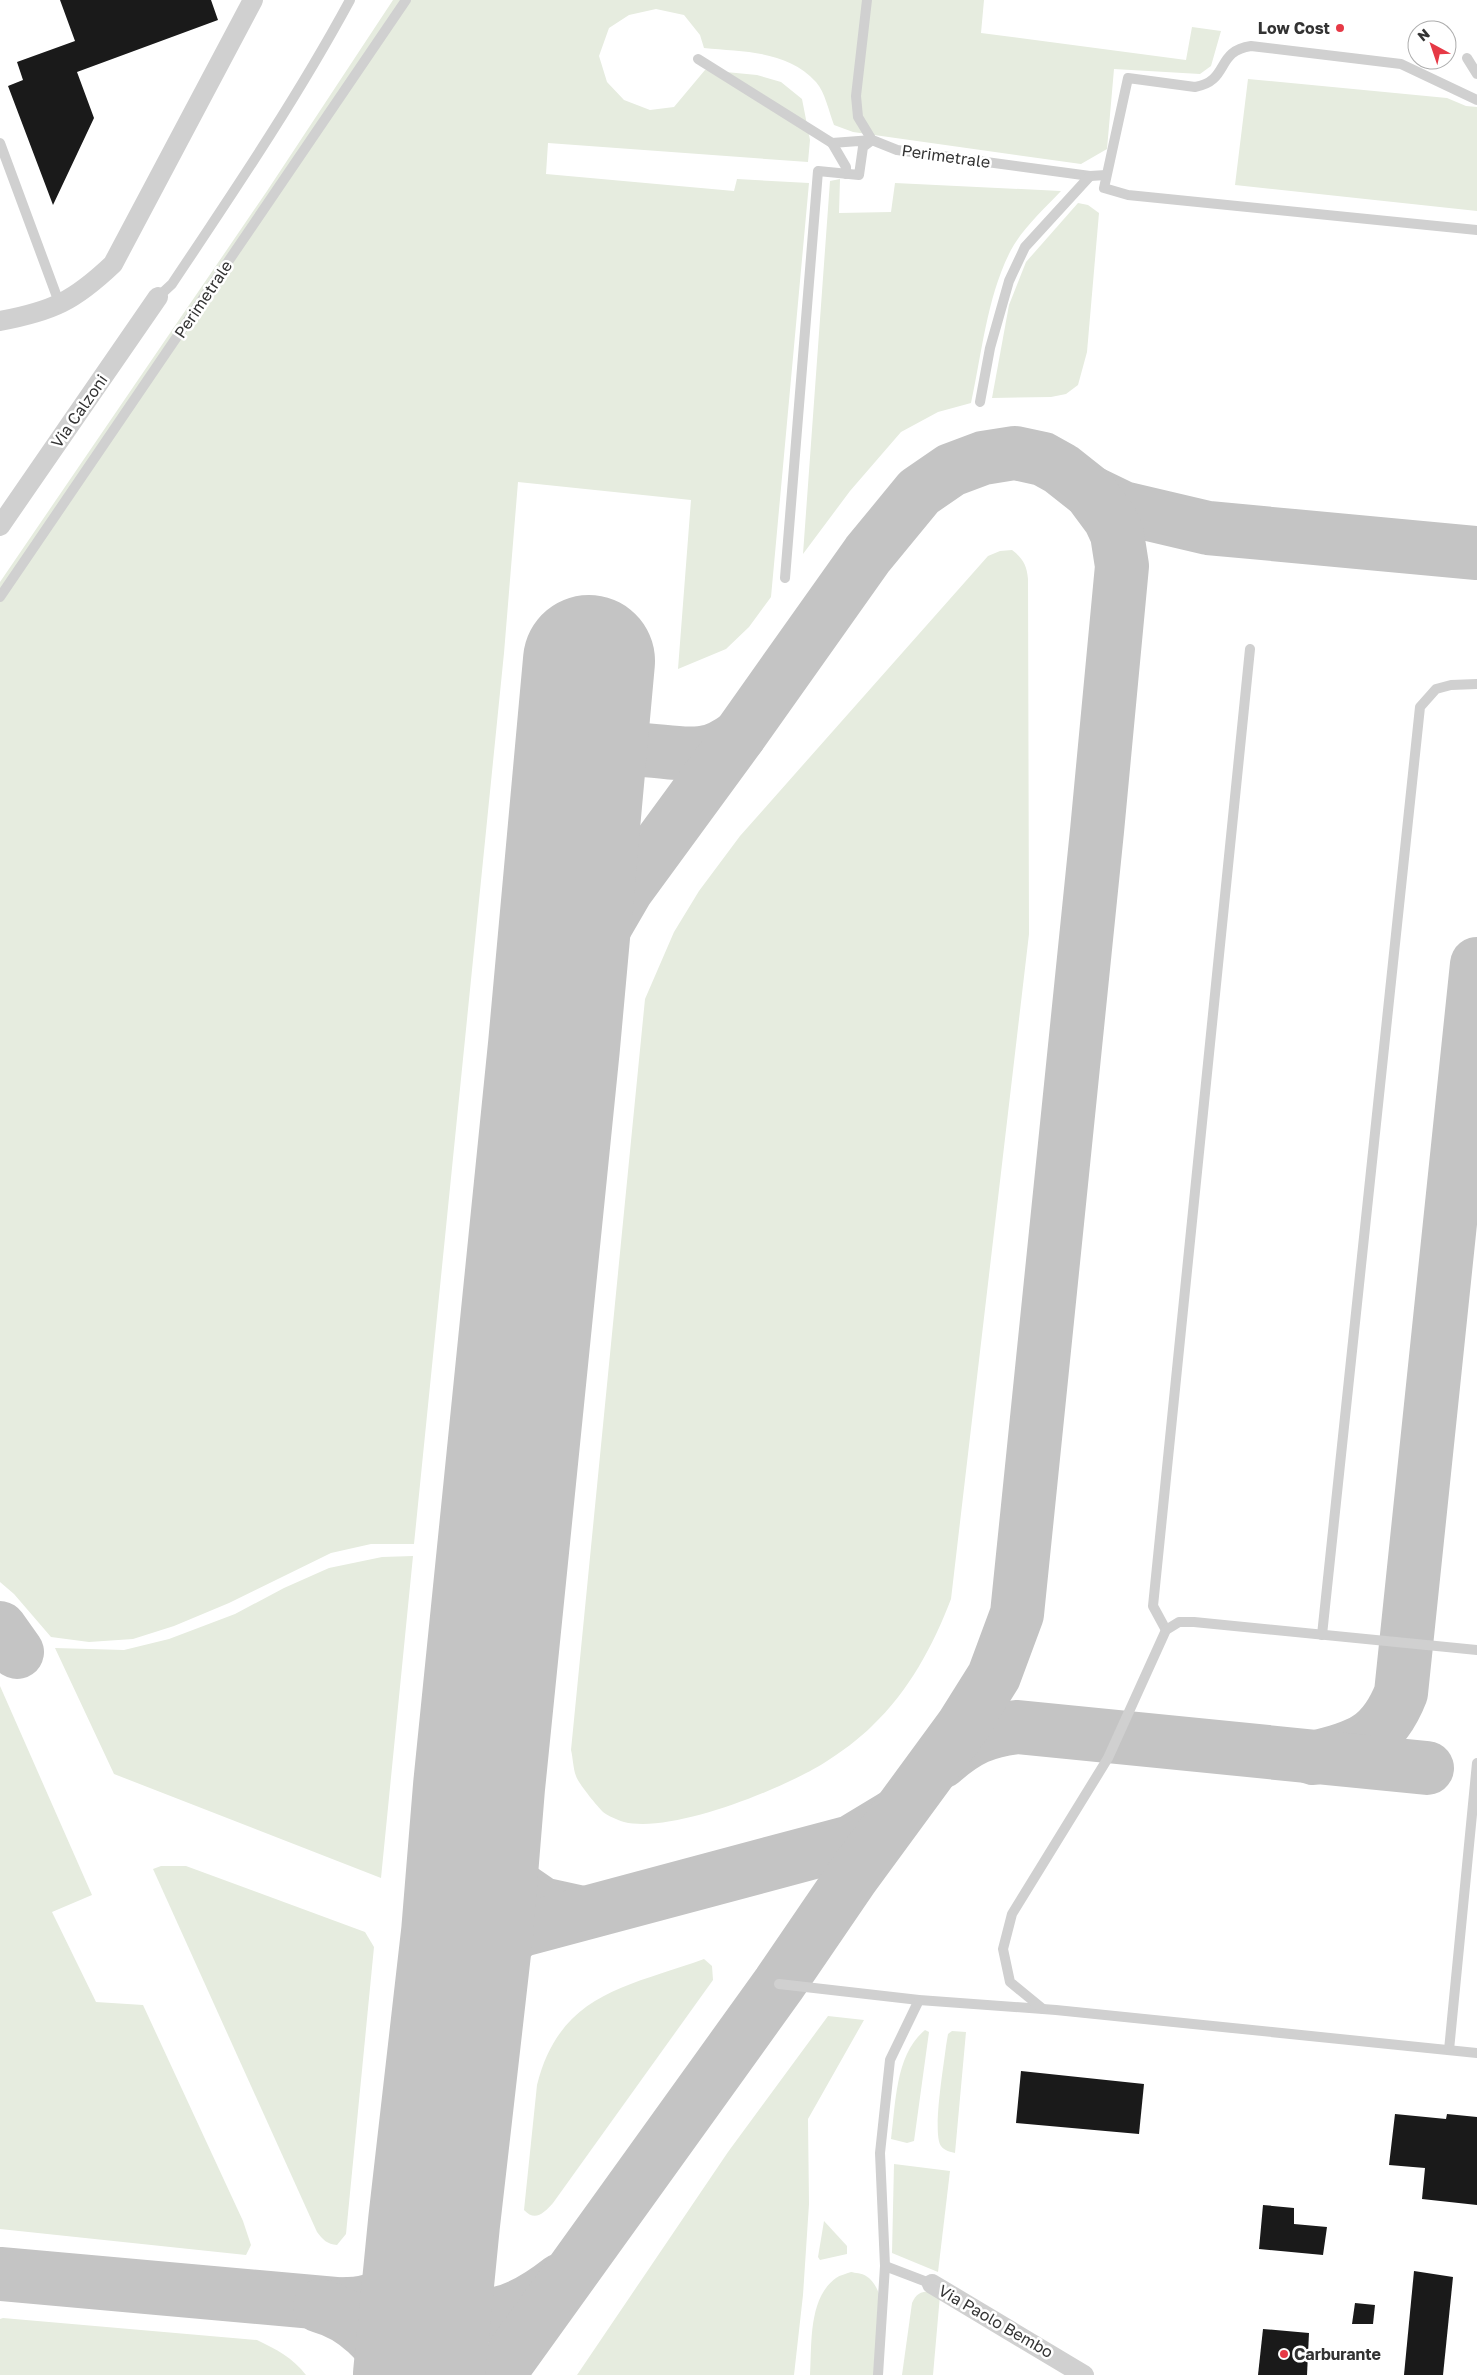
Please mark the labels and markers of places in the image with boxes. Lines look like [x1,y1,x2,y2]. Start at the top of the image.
place label: Low Cost [1258,18,1330,38]
marker: Low Cost [1334,22,1346,34]
place label: Carburante [1294,2344,1381,2364]
marker: Carburante [1278,2348,1290,2360]

